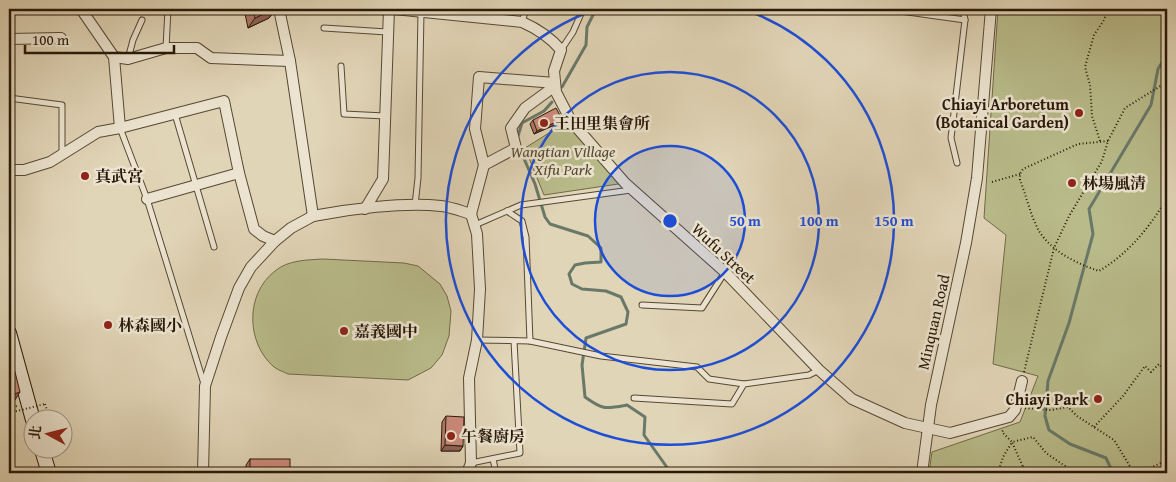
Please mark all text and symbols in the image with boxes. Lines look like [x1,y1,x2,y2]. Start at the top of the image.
scale bar [25,22,174,54]
text: 100 m [32,29,70,50]
place label: Chiayi Arboretum (Botanical Garden) [935,92,1069,134]
marker: Chiayi Arboretum (Botanical Garden) [1073,107,1085,119]
place label: 王田里集會所 [554,111,650,135]
marker: 王田里集會所 [538,117,550,129]
park label: Wangtian Village Xifu Park [510,139,616,181]
place label: 真武宮 [95,164,143,188]
marker: 真武宮 [79,170,91,182]
place label: 林場風清 [1082,171,1146,195]
marker: 林場風清 [1066,177,1078,189]
text: 50 m [729,210,761,231]
text: 100 m [799,210,839,231]
text: 150 m [874,210,914,231]
centre of rings [661,212,679,230]
street label: Wufu Street [687,217,762,289]
street label: Minquan Road [910,271,956,372]
place label: 林森國小 [118,313,182,337]
marker: 林森國小 [102,319,114,331]
place label: 嘉義國中 [354,319,418,343]
marker: 嘉義國中 [338,325,350,337]
place label: Chiayi Park [1006,387,1089,411]
marker: Chiayi Park [1092,393,1104,405]
north arrow [22,410,72,460]
text: 北 [24,424,46,441]
place label: 午餐廚房 [461,424,525,448]
marker: 午餐廚房 [445,430,457,442]

